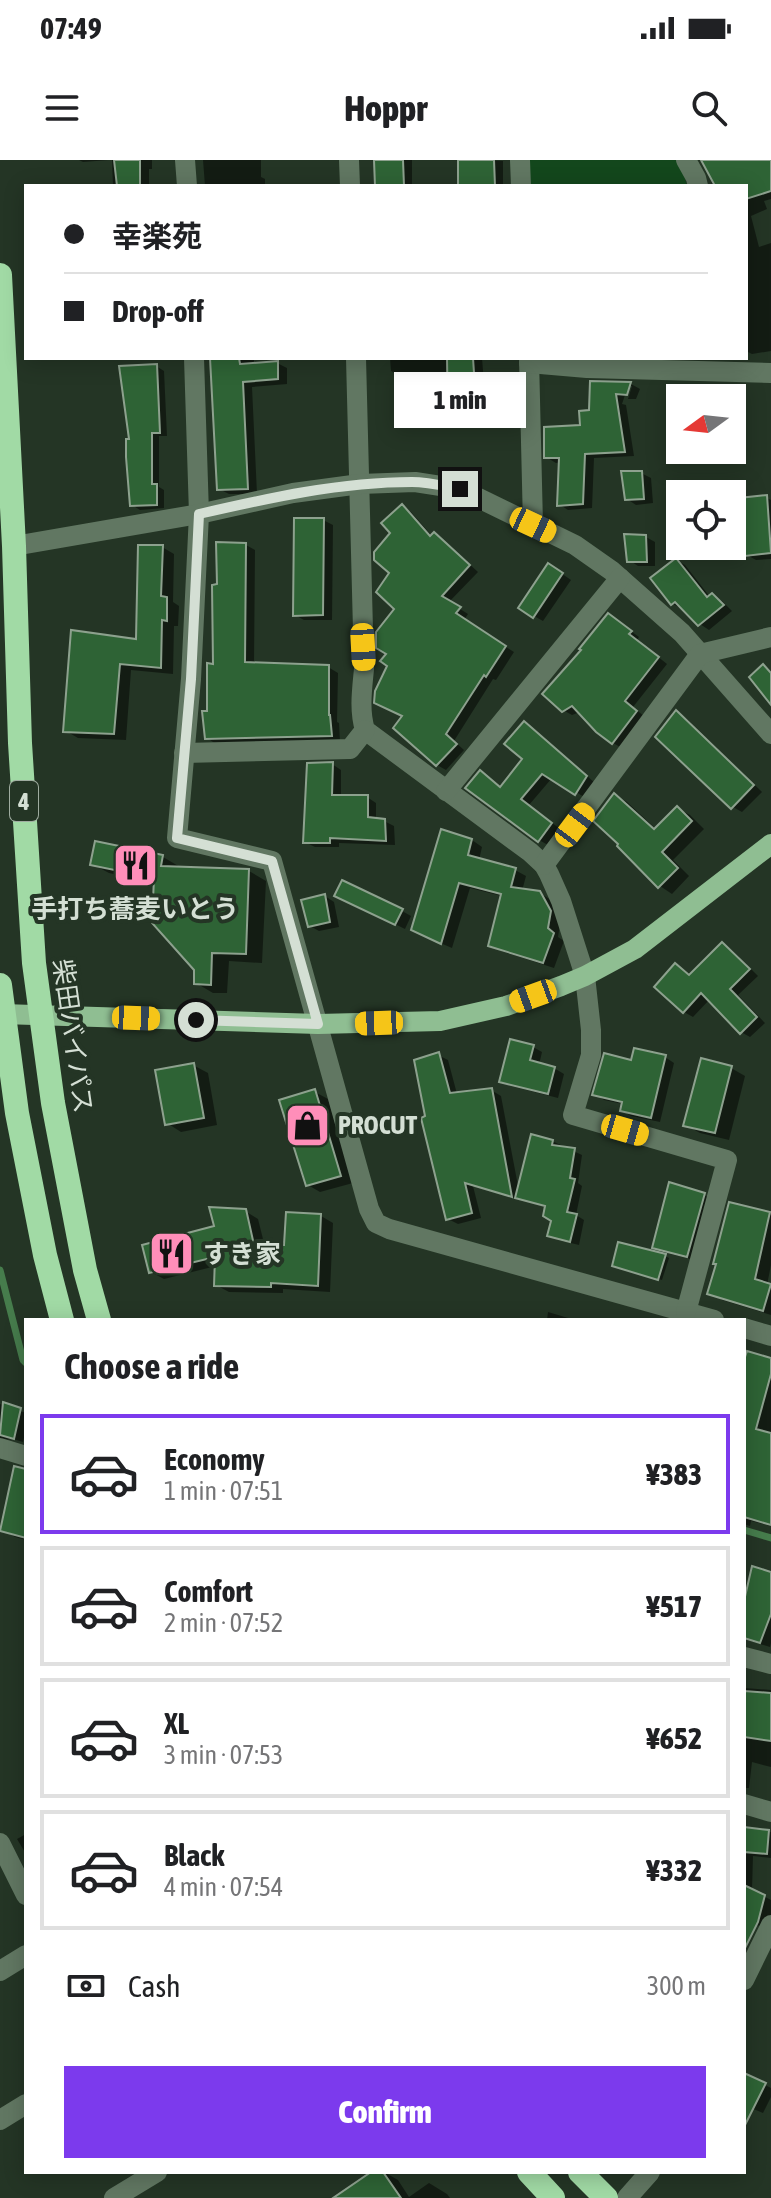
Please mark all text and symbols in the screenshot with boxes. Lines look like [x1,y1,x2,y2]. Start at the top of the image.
text: 07:49 [40,11,102,45]
icon: menu [40,86,84,130]
icon: search [687,86,731,130]
text: Hoppr [344,87,427,129]
text: 幸楽苑 [112,219,202,253]
text: Drop-off [112,294,204,328]
callout: 1 min [394,373,526,429]
north arrow [666,384,746,464]
map controls [666,384,746,560]
text: 1 min [433,385,487,415]
route end [442,471,478,507]
button: locate [666,480,746,560]
car [506,504,560,546]
car [350,622,376,672]
road number: 4 [10,781,38,821]
car [551,799,599,851]
restaurant icon: 手打ち蕎麦いとう [111,842,159,890]
place label: 手打ち蕎麦いとう [31,894,239,924]
street label: 柴田バイパス [47,957,99,1115]
car [506,977,560,1015]
route start [178,1002,214,1038]
car [112,1005,160,1031]
car [355,1010,403,1036]
shop icon: PROCUT [283,1101,331,1149]
place label: PROCUT [338,1110,418,1140]
car [599,1112,651,1148]
restaurant icon: すき家 [148,1230,196,1278]
place label: すき家 [203,1239,281,1269]
text: Choose a ride [64,1345,239,1387]
icon: car [68,1438,140,1510]
text: Economy [164,1442,265,1476]
text: ¥383 [646,1457,702,1491]
text: 1 min · 07:51 [164,1476,283,1506]
icon: car [68,1570,140,1642]
text: Comfort [164,1574,253,1608]
text: ¥517 [646,1589,702,1623]
text: 2 min · 07:52 [164,1608,283,1638]
icon: car [68,1702,140,1774]
text: XL [164,1706,189,1740]
text: ¥652 [646,1721,702,1755]
text: 3 min · 07:53 [164,1740,283,1770]
icon: car [68,1834,140,1906]
text: Black [164,1838,224,1872]
text: ¥332 [646,1853,702,1887]
text: 4 min · 07:54 [164,1872,283,1902]
icon: cash [64,1964,108,2008]
text: Cash [128,1969,181,2003]
text: 300 m [647,1971,706,2001]
button: Confirm [64,2066,706,2158]

